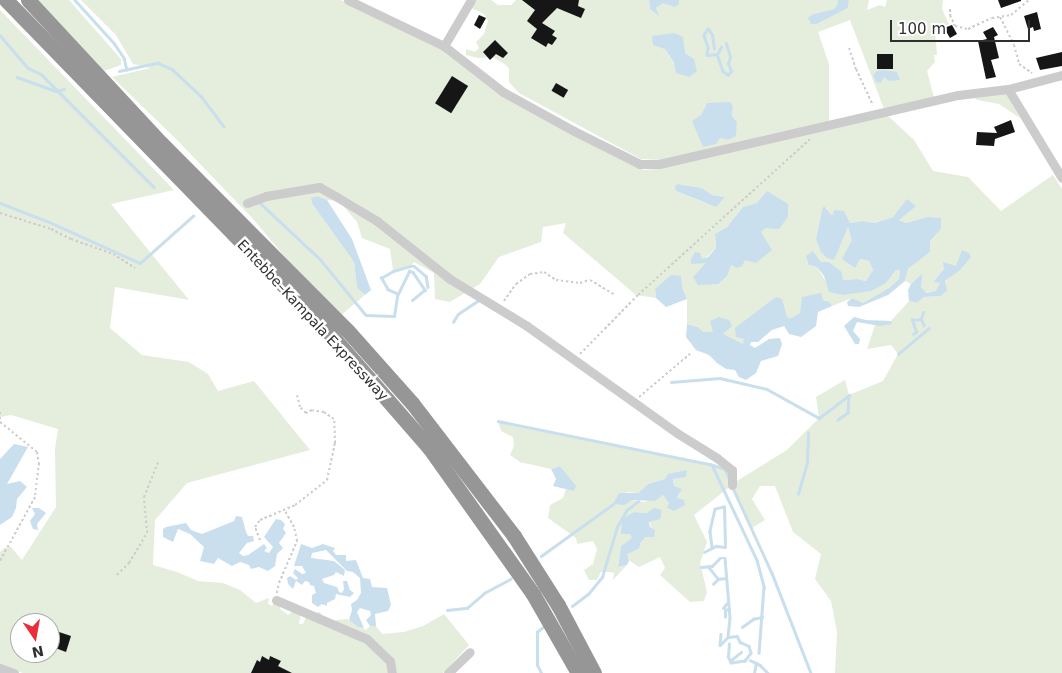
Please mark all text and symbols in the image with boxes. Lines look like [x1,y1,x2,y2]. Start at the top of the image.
scale bar [892,10,1032,42]
text: 100 m [898,20,946,38]
street label: Entebbe–Kampala Expressway [234,236,392,404]
north arrow [10,613,60,663]
text: N [31,643,45,661]

